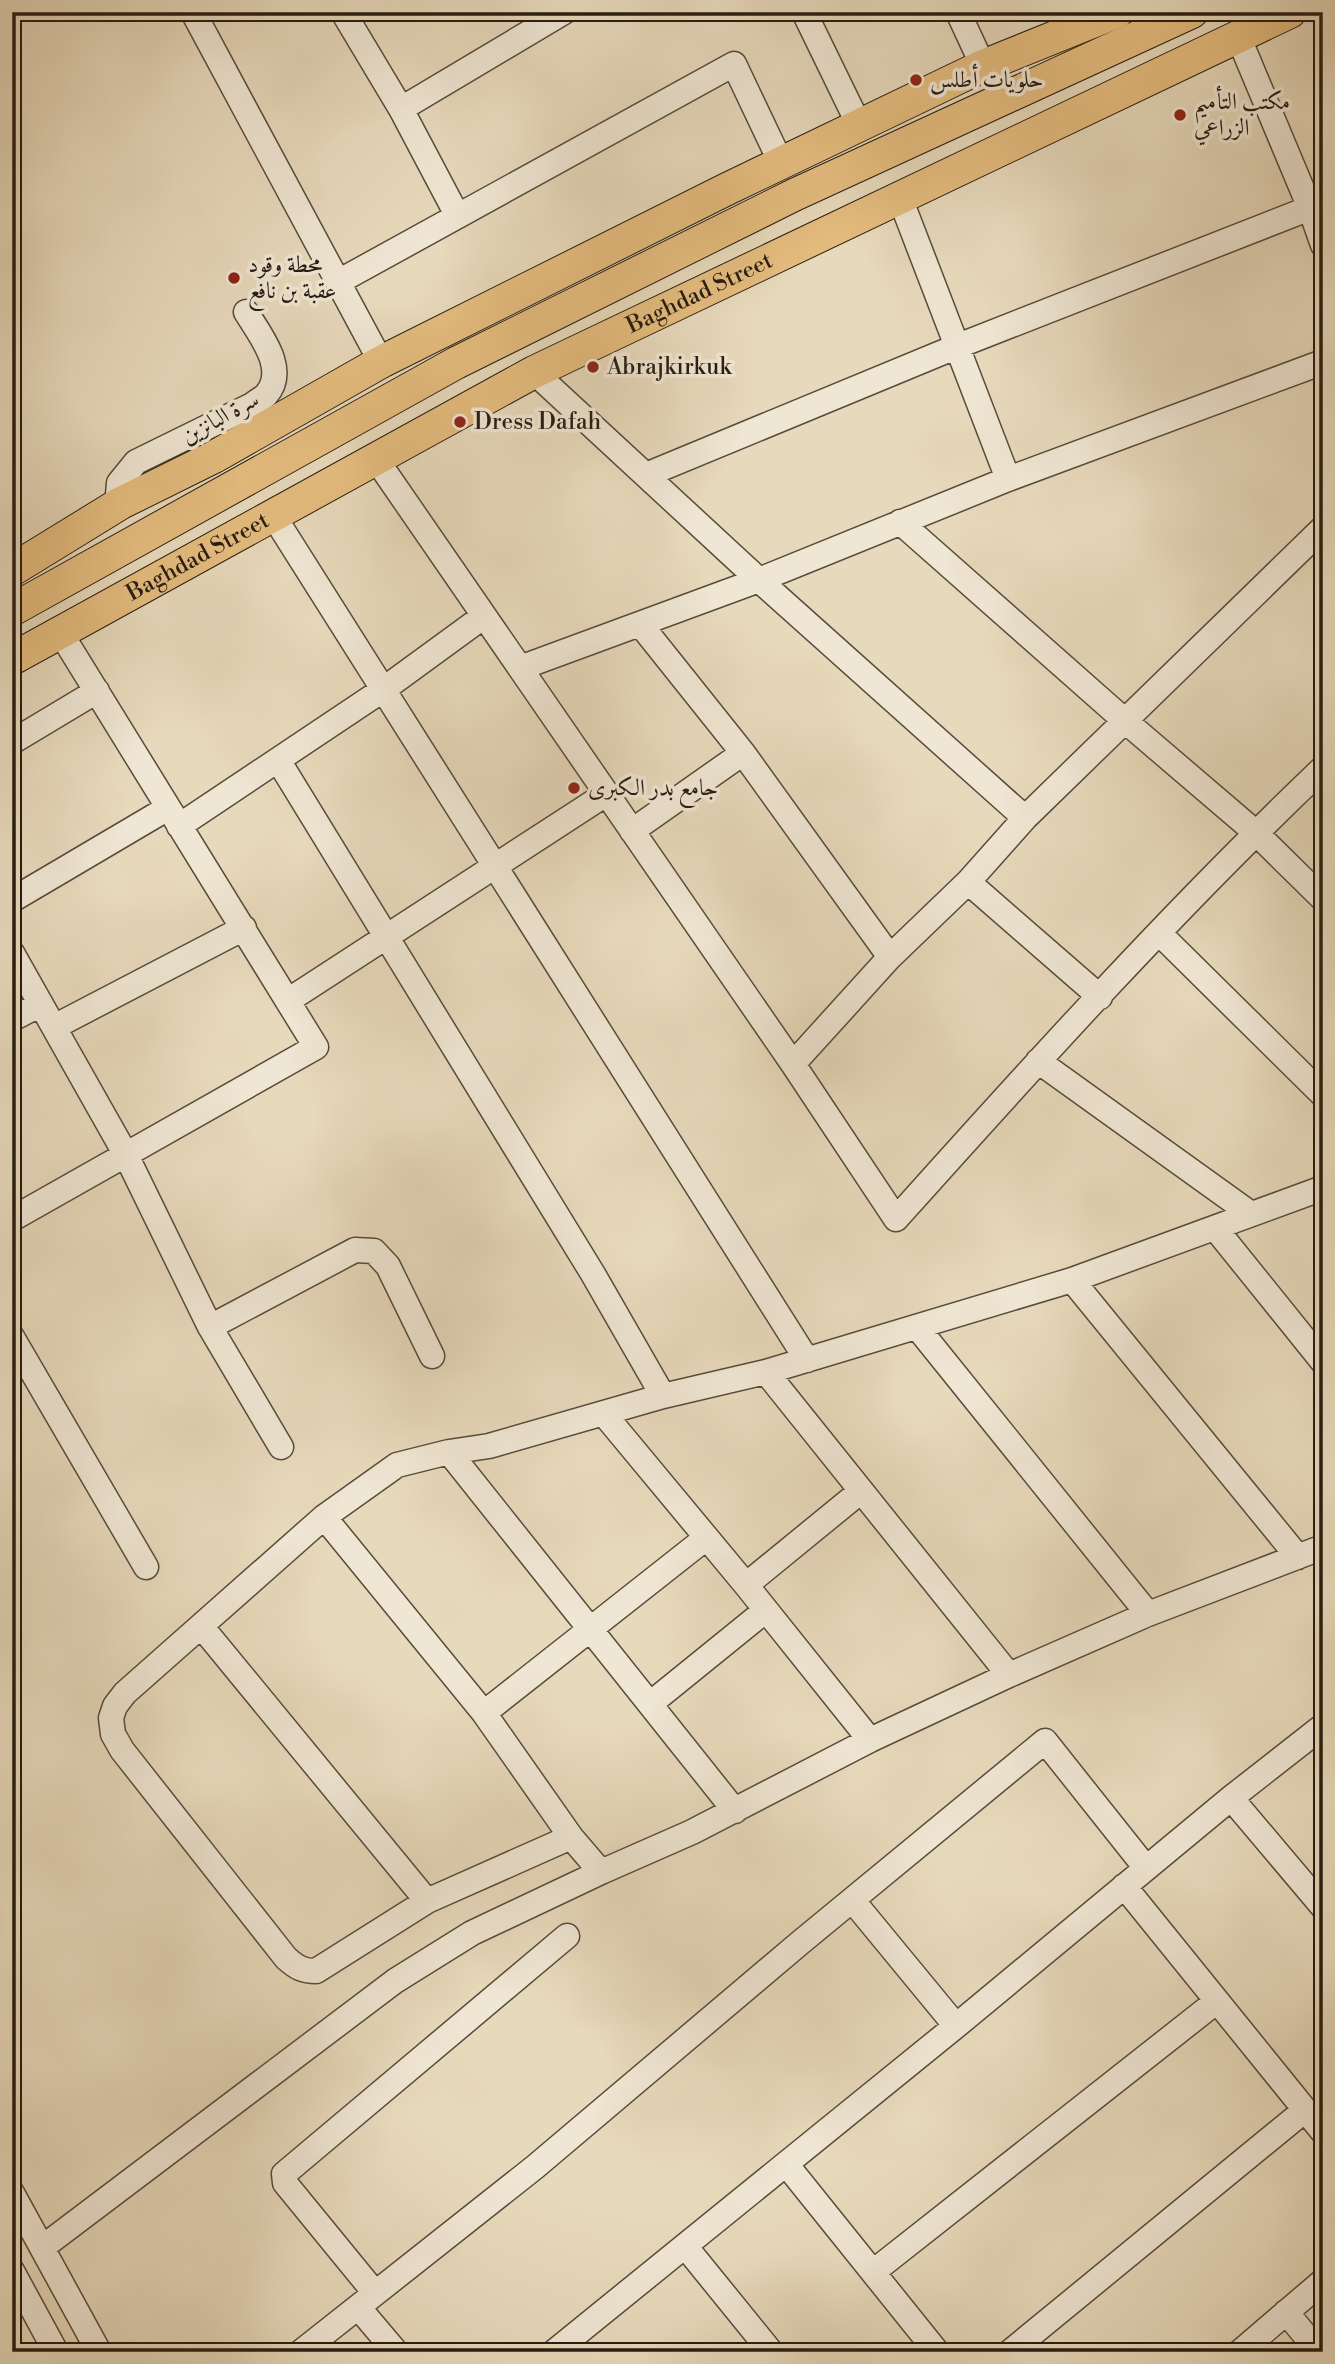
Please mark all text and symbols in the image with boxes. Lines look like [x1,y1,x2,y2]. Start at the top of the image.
place label: حلويات أطلس [930,63,1043,95]
marker: حلويات أطلس [908,72,924,88]
place label: مكتب التأميم الزراعي [1194,85,1290,146]
marker: مكتب التأميم الزراعي [1172,107,1188,123]
street label: Baghdad Street [621,246,777,340]
place label: محطة وقود عقبة بن نافع [248,251,336,311]
marker: محطة وقود عقبة بن نافع [226,270,242,286]
place label: Abrajkirkuk [606,353,732,381]
marker: Abrajkirkuk [585,359,601,375]
street label: سرة البانزين [176,385,264,452]
place label: Dress Dafah [474,408,602,436]
marker: Dress Dafah [452,414,468,430]
street label: Baghdad Street [121,506,274,608]
place label: جامع بدر الكبرى [588,774,718,808]
marker: جامع بدر الكبرى [566,780,582,796]

